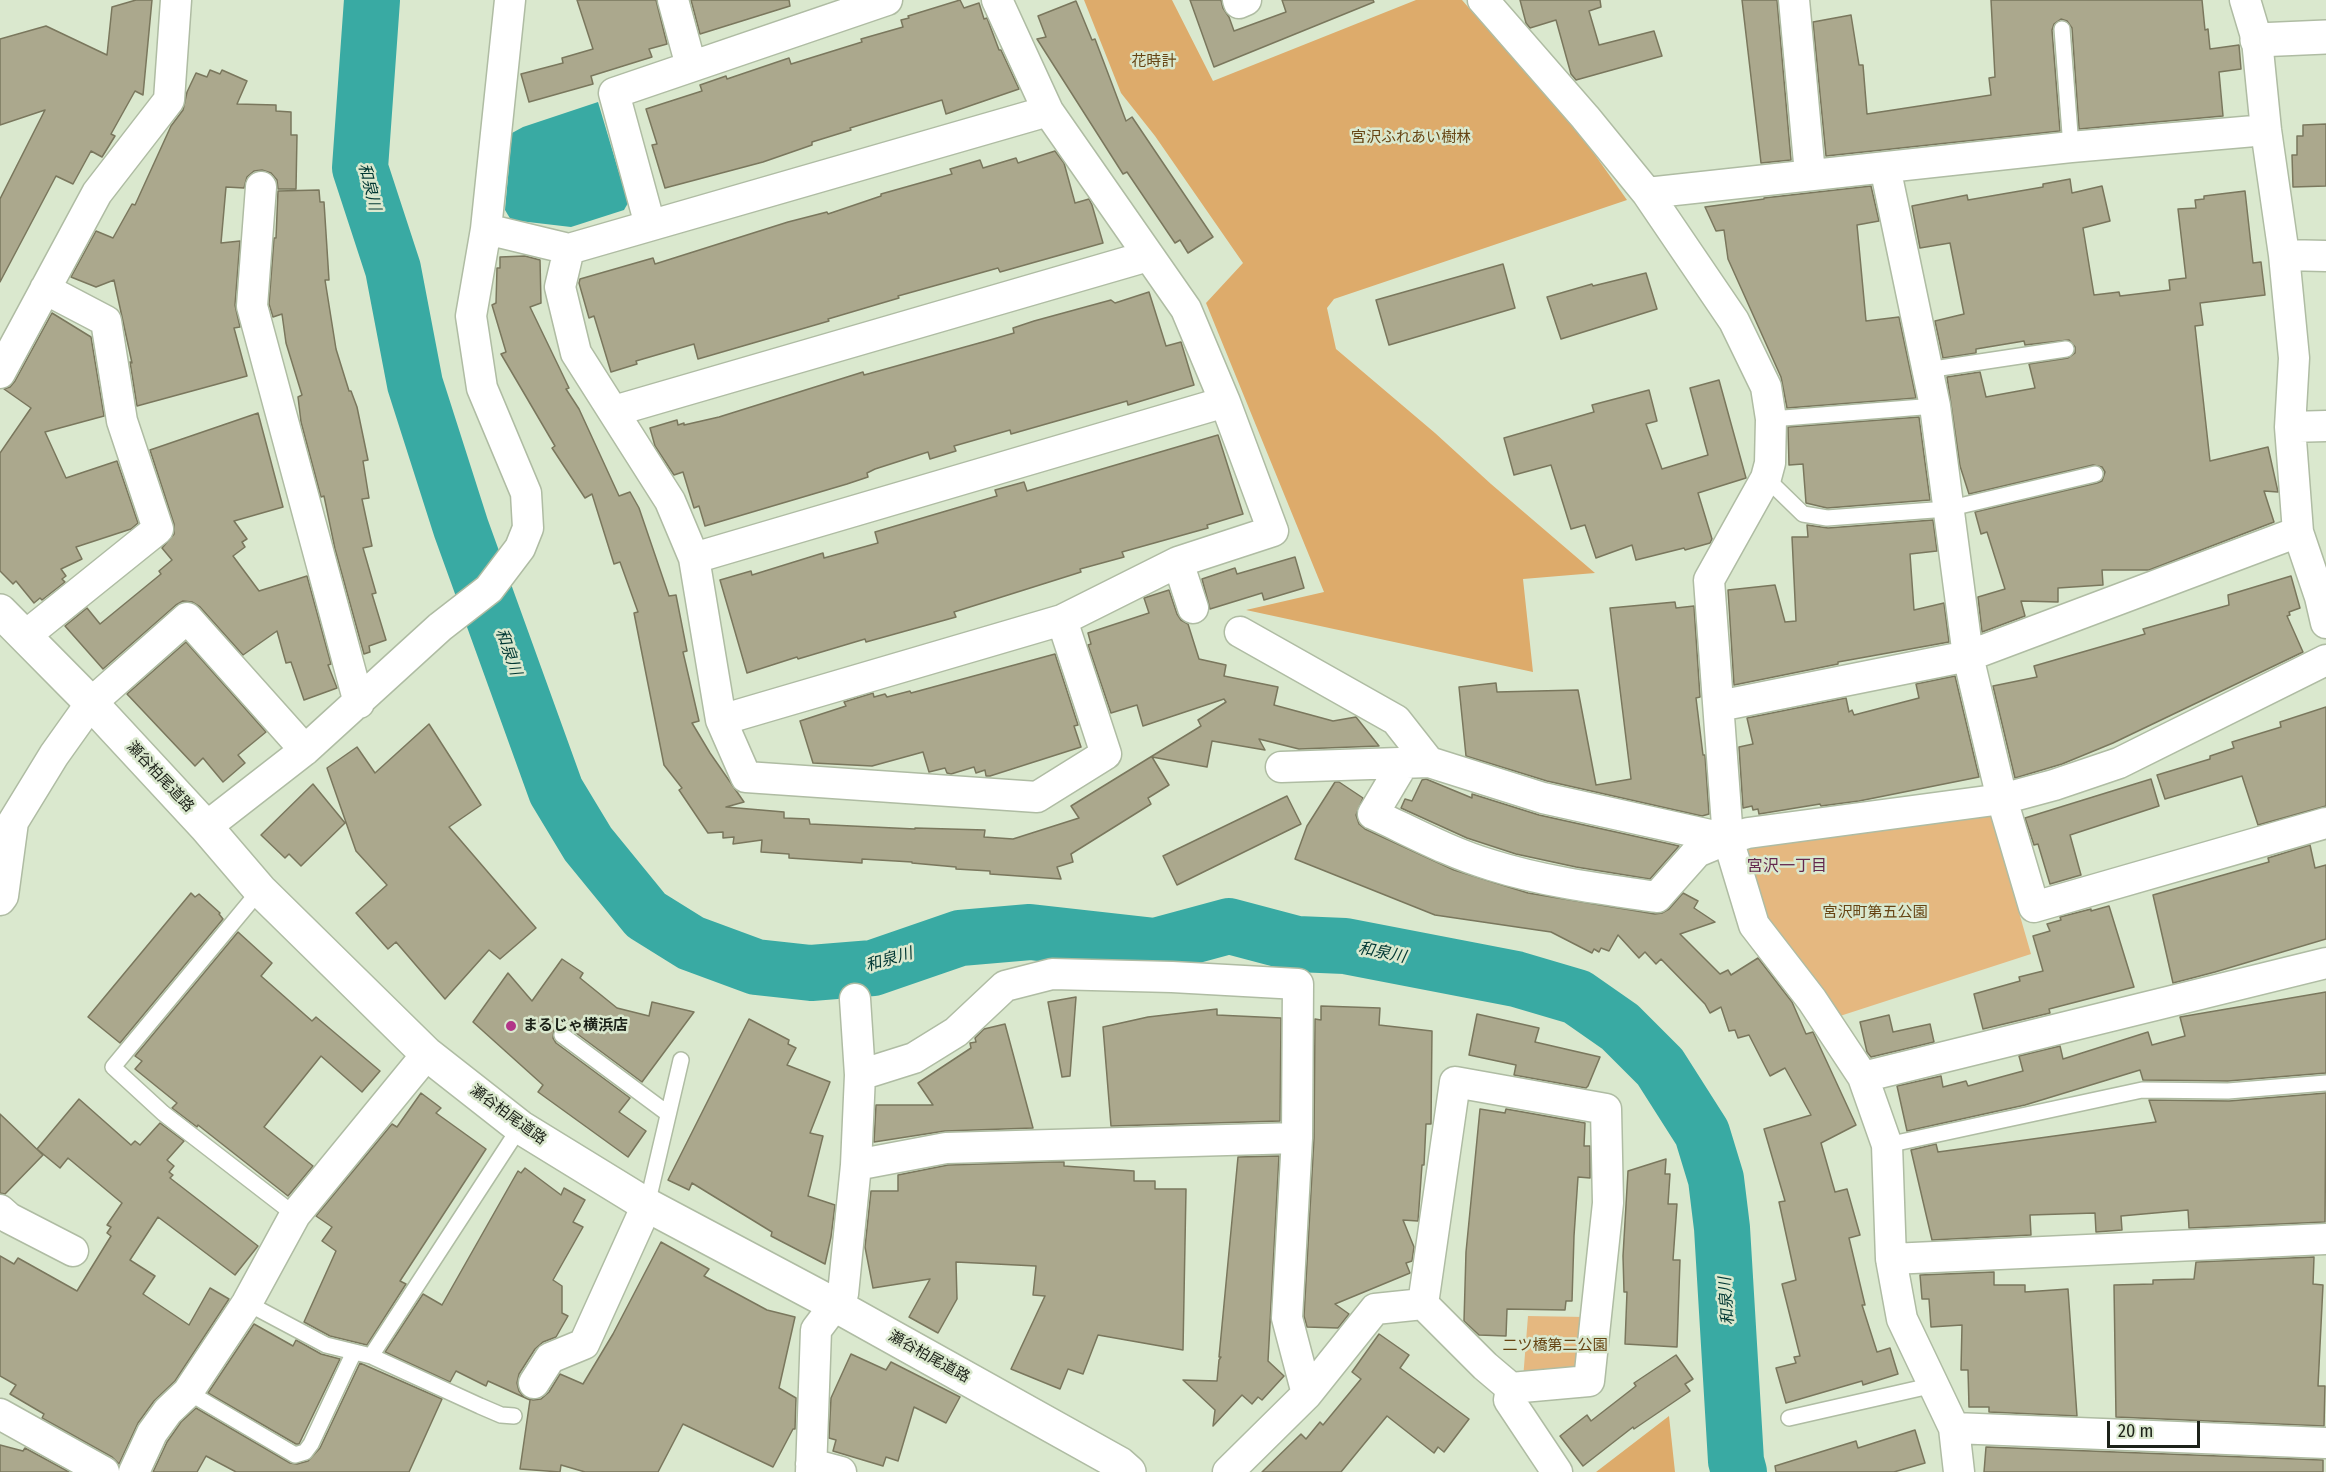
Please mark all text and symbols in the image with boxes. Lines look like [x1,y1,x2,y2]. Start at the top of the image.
park label: 花時計 [1132,53,1176,71]
park label: 宮沢ふれあい樹林 [1351,129,1471,147]
water label: 和泉川 [354,161,384,213]
water label: 和泉川 [491,626,525,678]
street label: 瀬谷柏尾道路 [123,738,197,816]
district label: 宮沢一丁目 [1747,857,1827,877]
park label: 宮沢町第五公園 [1823,904,1927,922]
water label: 和泉川 [1357,939,1407,967]
water label: 和泉川 [863,944,915,976]
place label: まるじゃ横浜店 [523,1017,628,1035]
marker: まるじゃ横浜店 [504,1019,518,1033]
street label: 瀬谷柏尾道路 [466,1081,550,1149]
water label: 和泉川 [1716,1276,1738,1326]
street label: 瀬谷柏尾道路 [885,1327,973,1387]
park label: 二ツ橋第二公園 [1503,1337,1607,1355]
scale bar [2110,1409,2203,1447]
text: 20 m [2118,1420,2153,1442]

